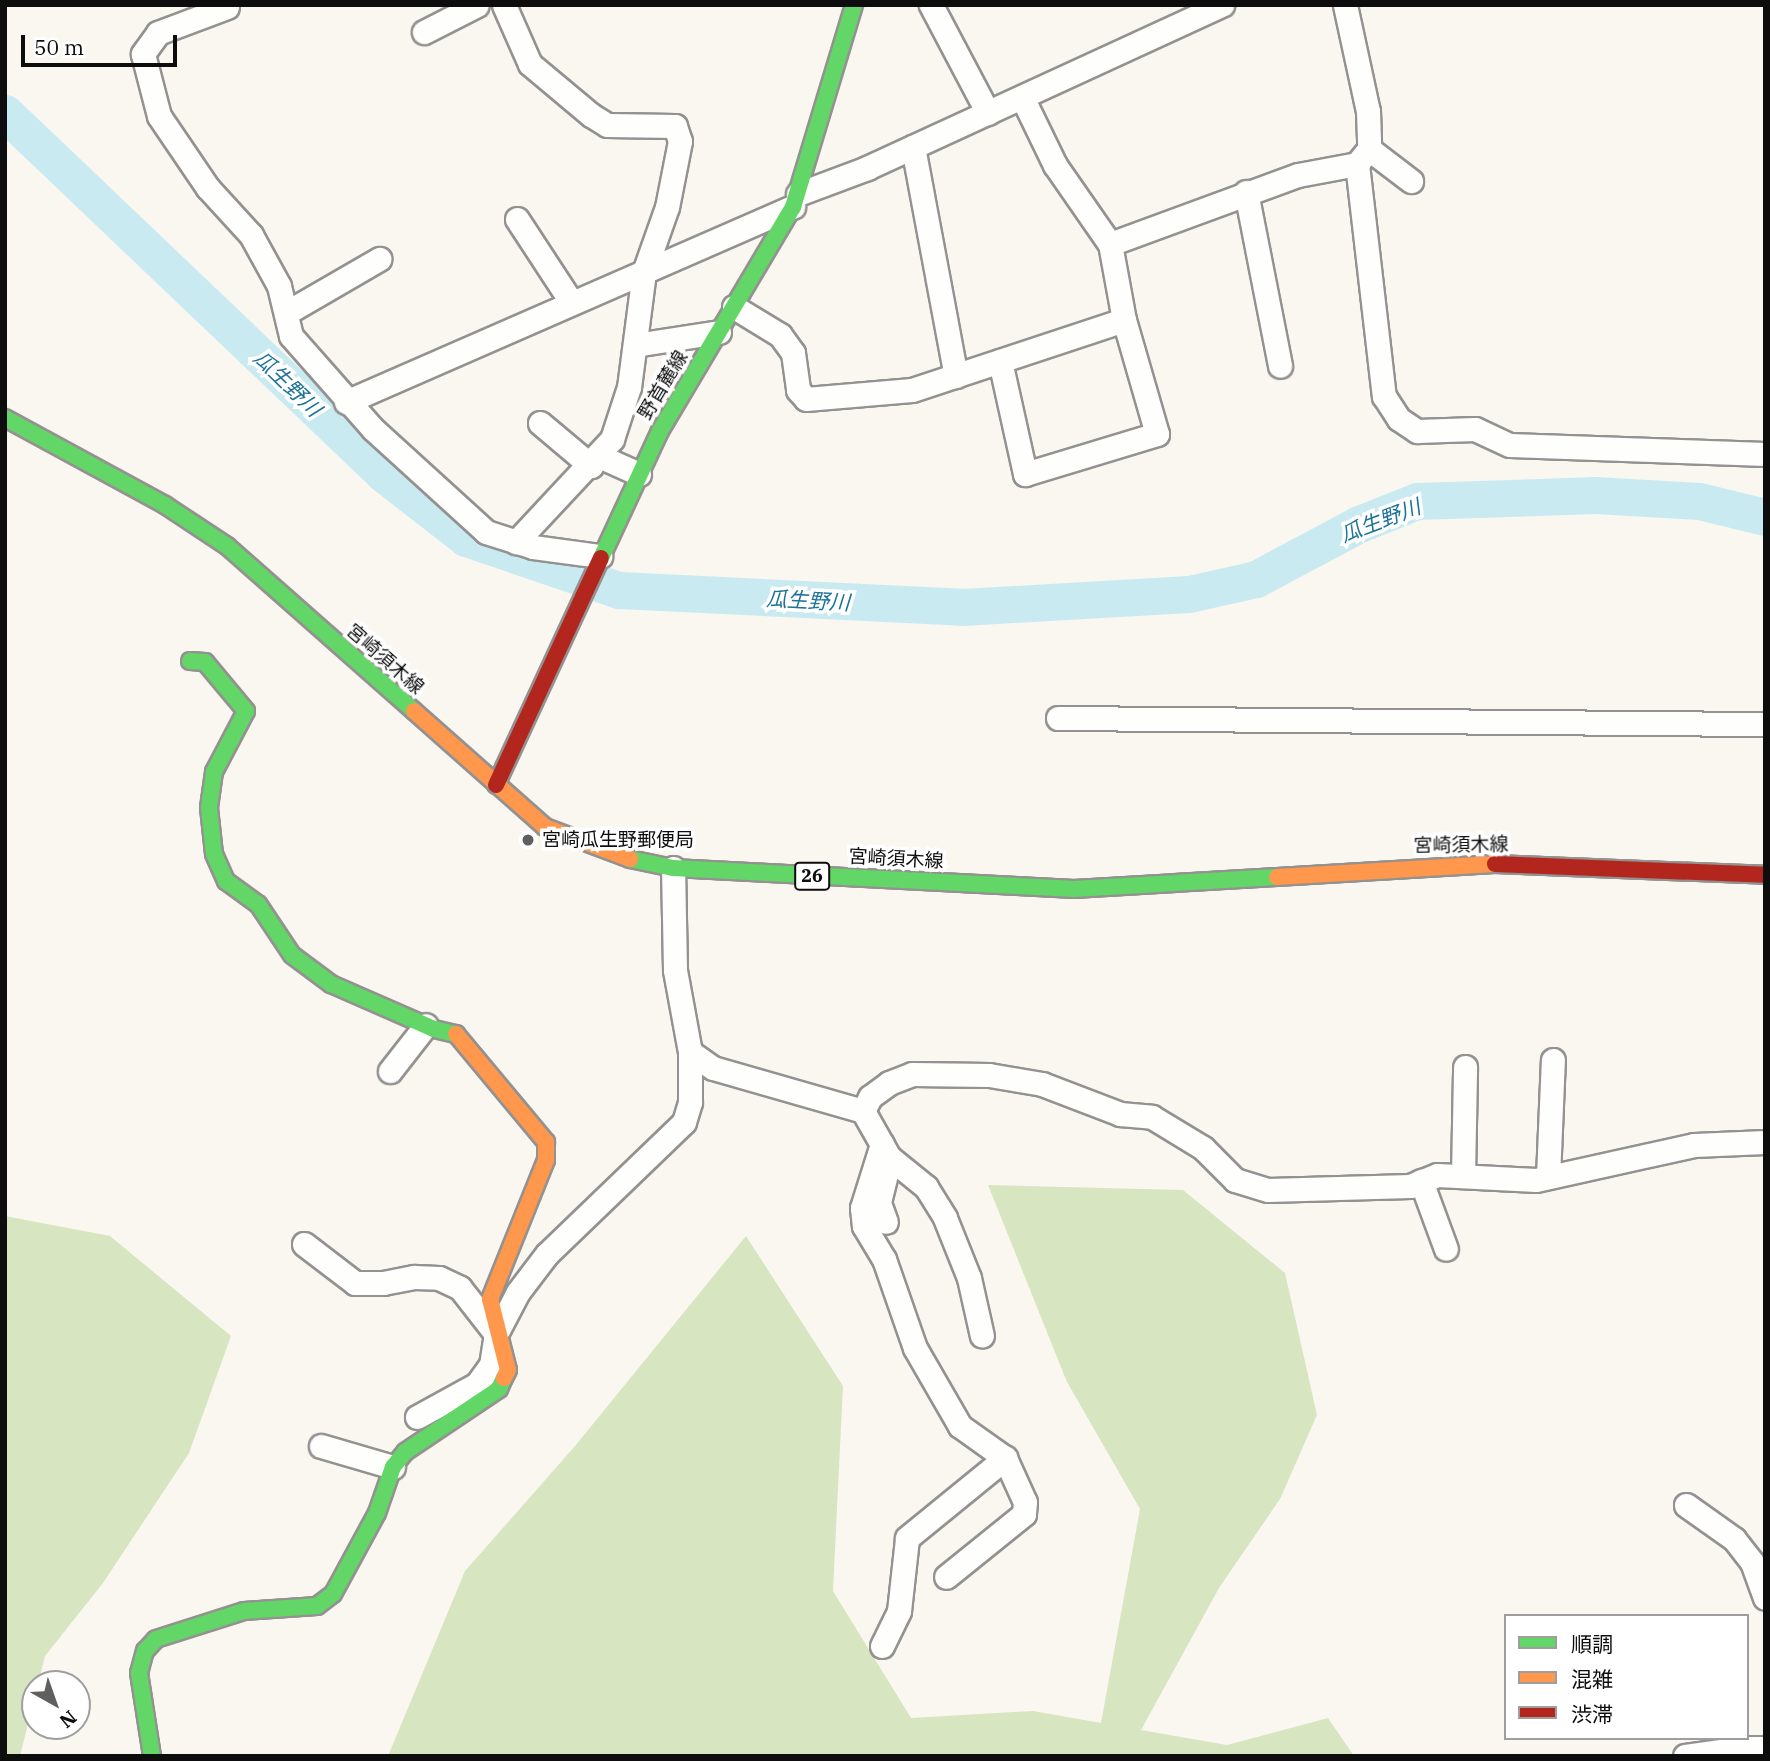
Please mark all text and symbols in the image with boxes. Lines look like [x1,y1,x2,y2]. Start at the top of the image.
scale bar [24,21,180,65]
text: 50 m [34,33,84,61]
water label: 瓜生野川 [249,345,327,421]
street label: 野首麓線 [634,347,692,423]
water label: 瓜生野川 [1336,493,1424,547]
water label: 瓜生野川 [765,585,851,615]
street label: 宮崎須木線 [342,619,428,699]
place label: 宮崎瓜生野郵便局 [542,829,694,851]
marker: 宮崎瓜生野郵便局 [520,832,536,848]
street label: 宮崎須木線 [1413,833,1509,857]
street label: 宮崎須木線 [848,845,944,873]
road number: 26 [793,862,831,890]
legend [1504,1614,1749,1740]
text: 順調 [1571,1630,1613,1658]
text: 混雑 [1571,1665,1613,1693]
north arrow [21,1670,91,1740]
text: 渋滞 [1571,1700,1613,1728]
text: N [55,1706,82,1734]

